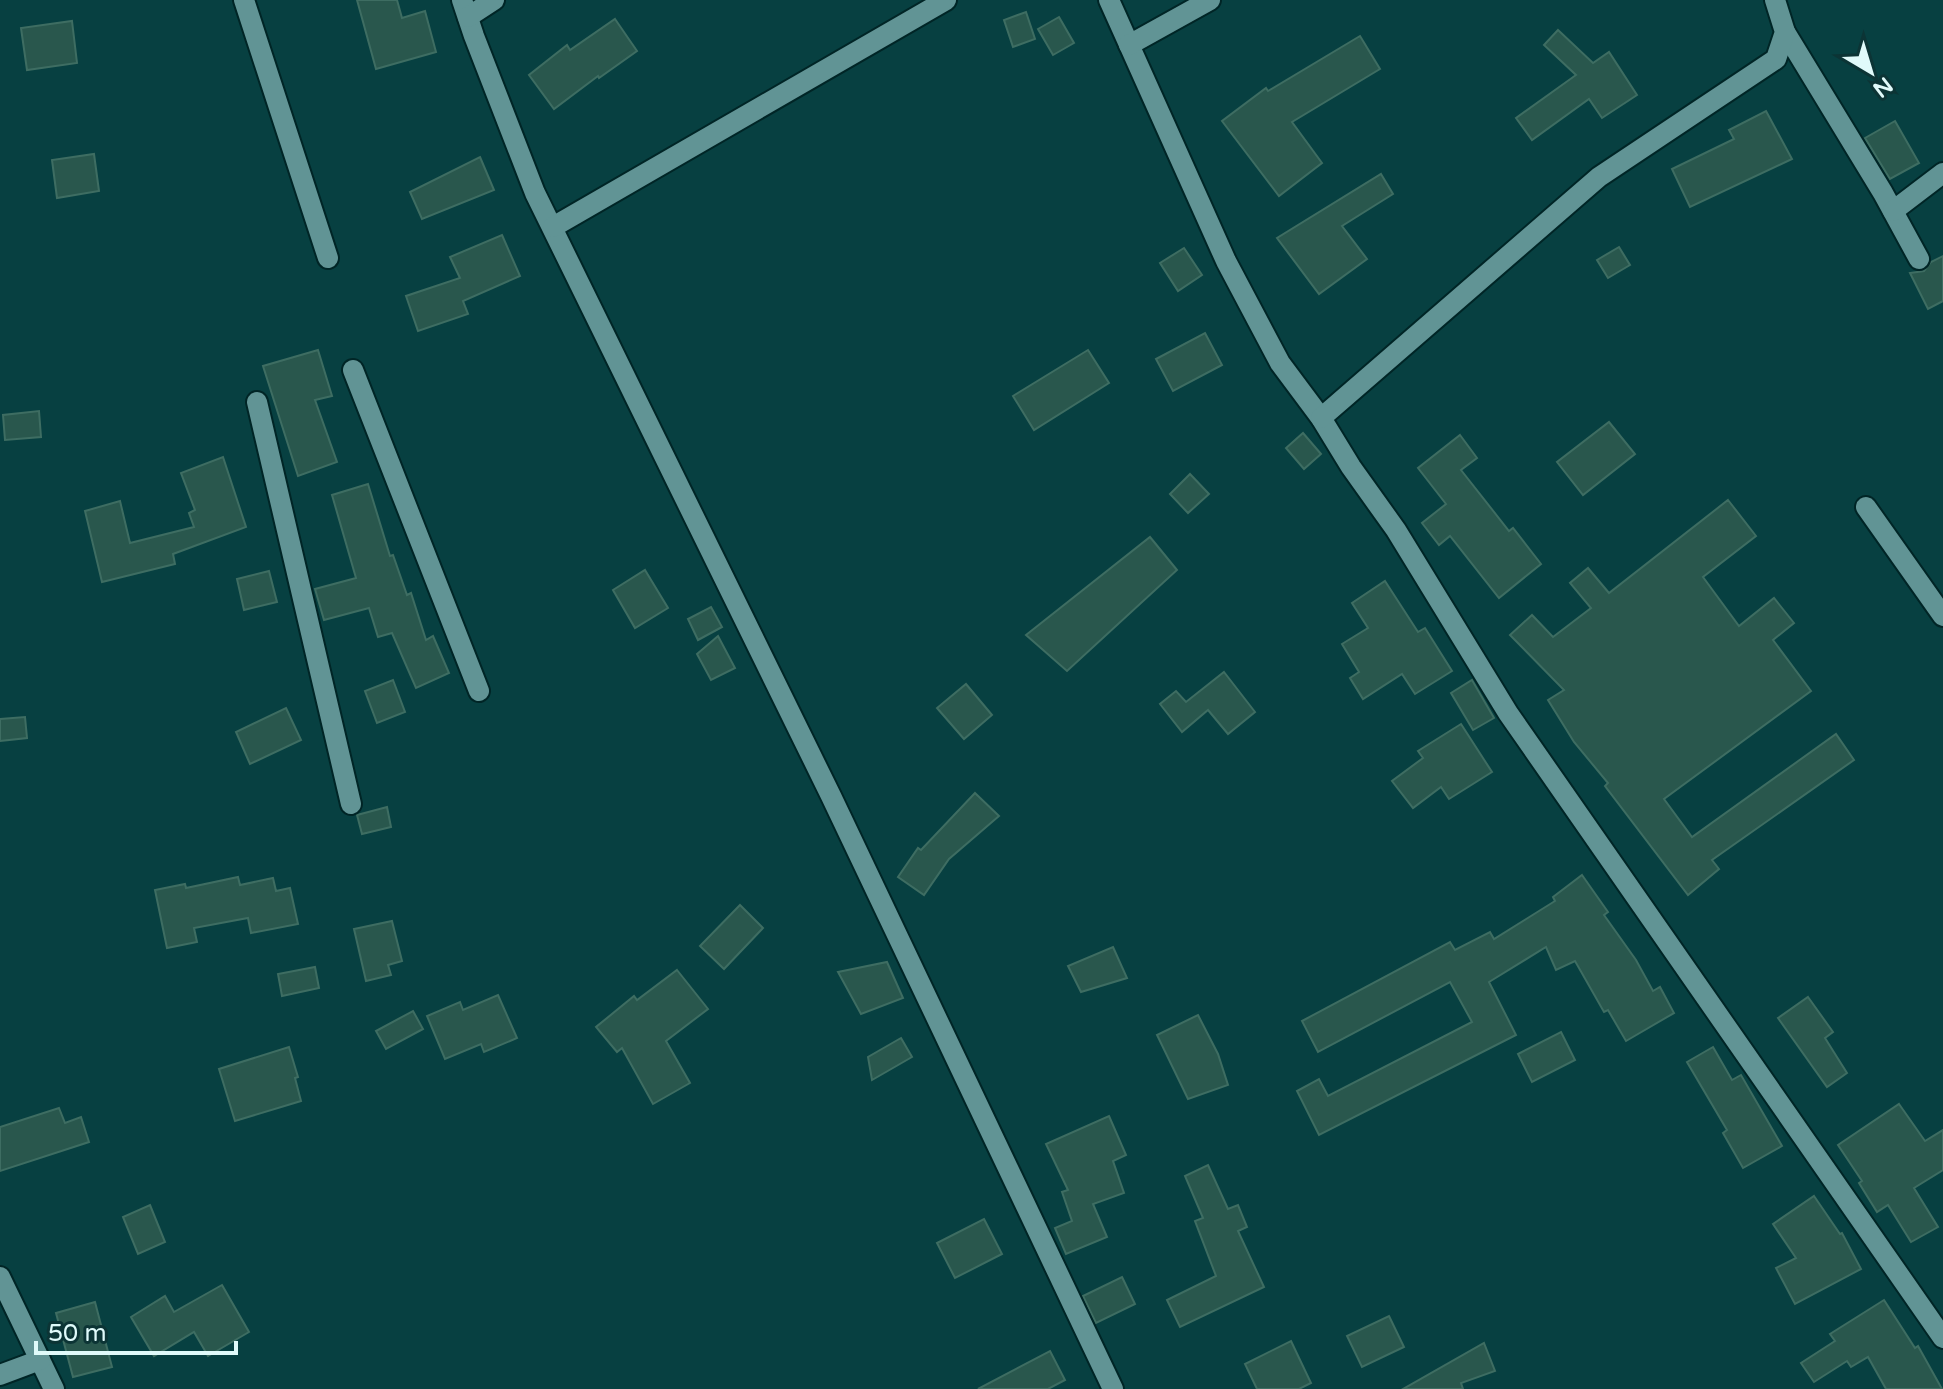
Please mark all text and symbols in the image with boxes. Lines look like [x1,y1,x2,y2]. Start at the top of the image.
north arrow [1831,32,1911,112]
text: N [1868,71,1898,103]
scale bar [36,1305,236,1355]
text: 50 m [48,1319,106,1348]

